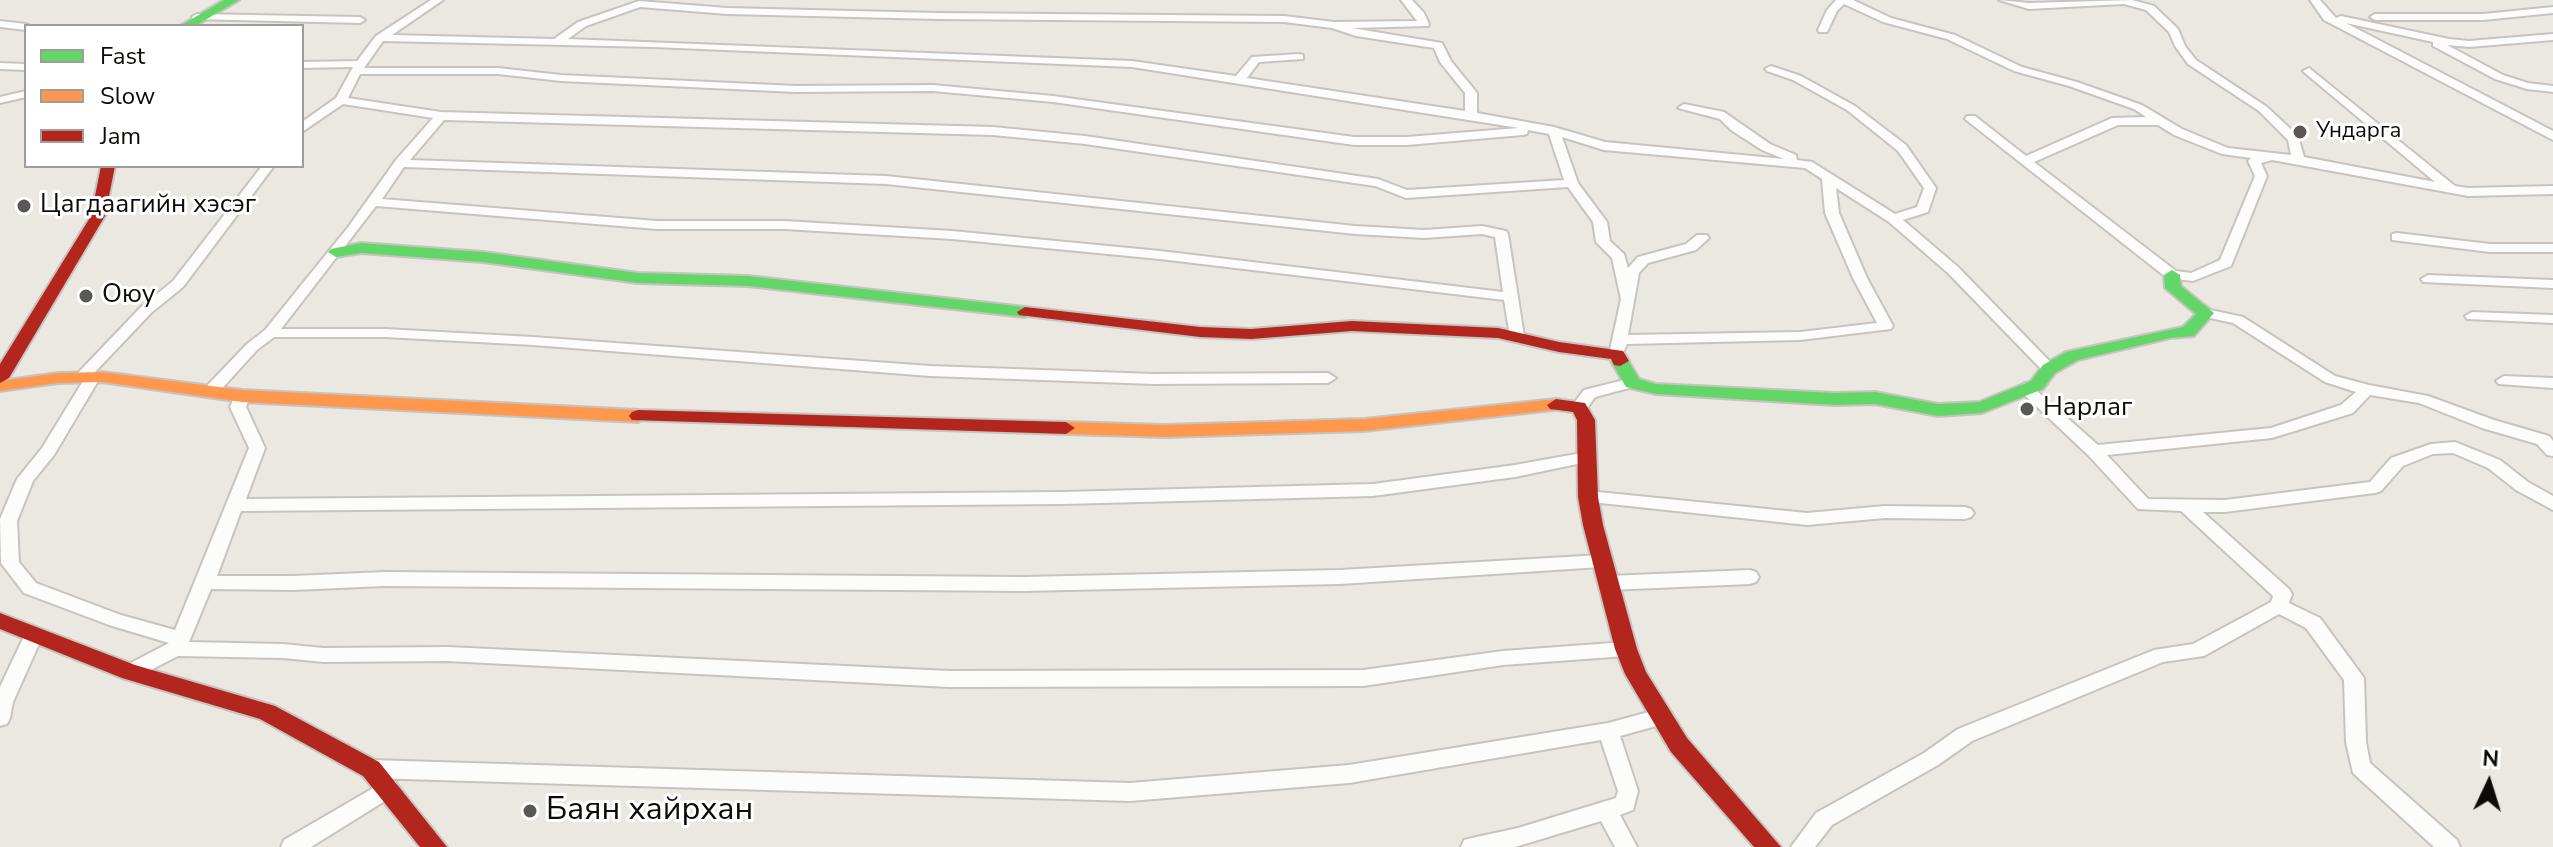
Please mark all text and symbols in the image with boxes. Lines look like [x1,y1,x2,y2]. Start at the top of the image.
legend [24,24,304,168]
text: Fast [100,40,145,72]
text: Slow [100,80,155,112]
place label: Ундарга [2316,119,2401,145]
text: Jam [100,120,141,152]
marker: Ундарга [2291,123,2309,141]
place label: Цагдаагийн хэсэг [40,190,256,222]
marker: Цагдаагийн хэсэг [15,197,33,215]
place label: Оюу [102,280,155,312]
marker: Оюу [77,287,95,305]
place label: Нарлаг [2043,393,2132,425]
marker: Нарлаг [2018,400,2036,418]
north arrow [2449,743,2529,823]
text: N [2481,744,2500,775]
place label: Баян хайрхан [546,792,753,830]
marker: Баян хайрхан [521,802,539,820]

